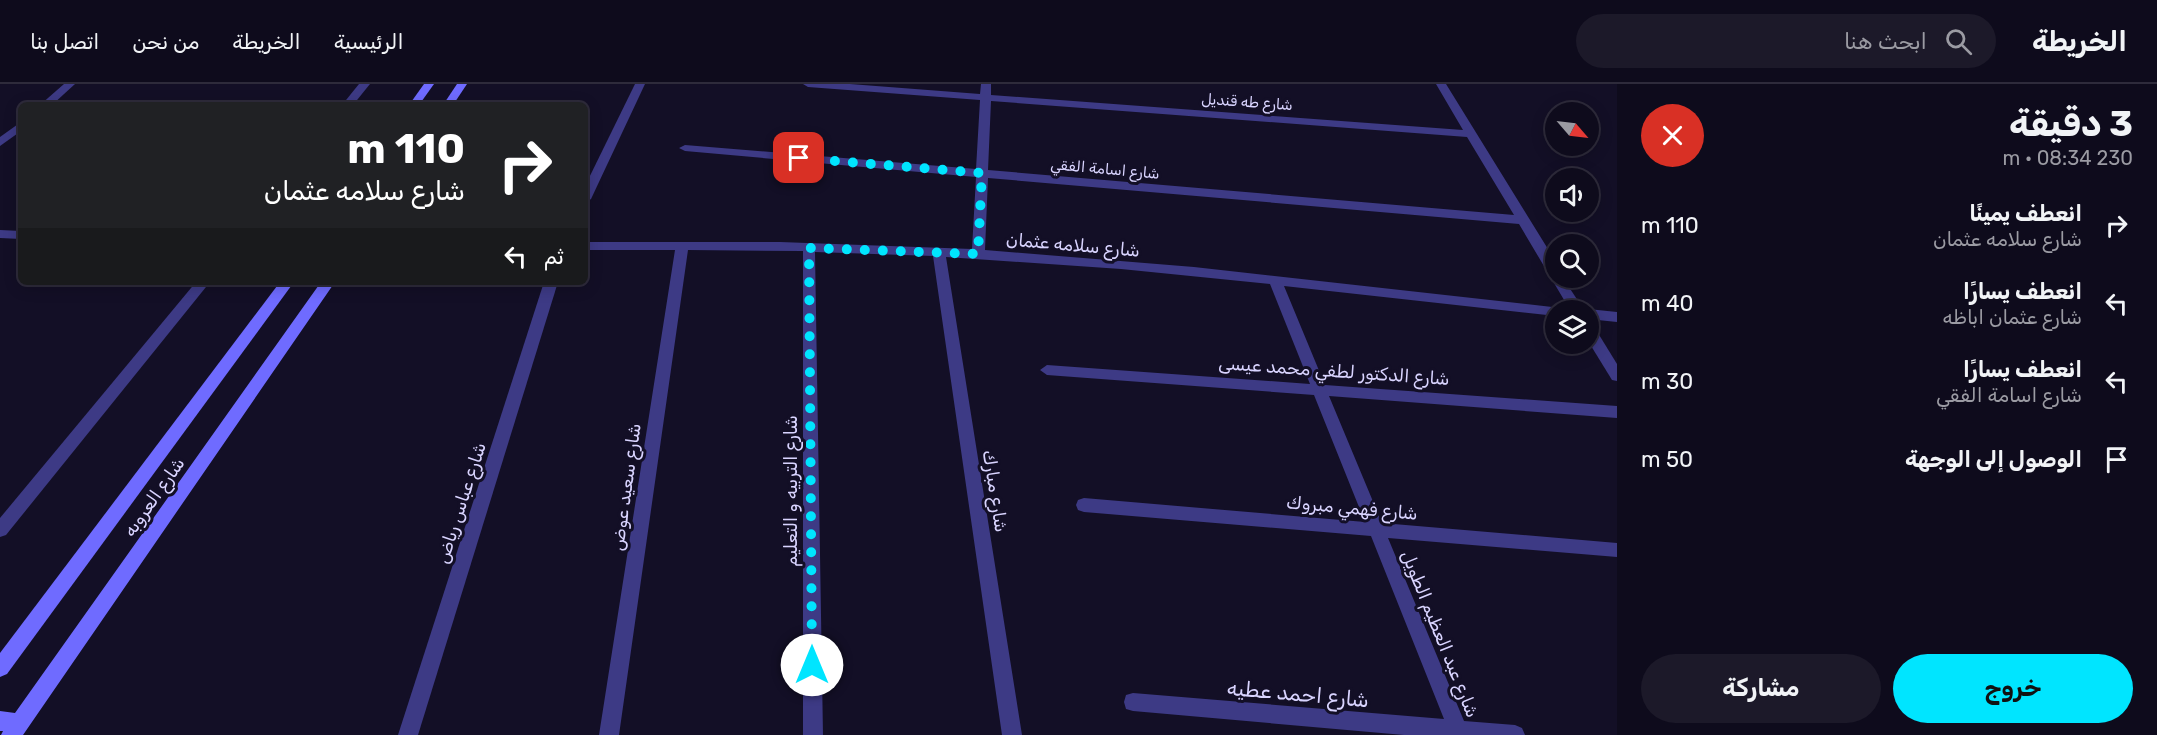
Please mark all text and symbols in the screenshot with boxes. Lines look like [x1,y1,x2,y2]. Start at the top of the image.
search box [1576,14,1996,68]
icon: search [1942,25,1975,58]
text: الخريطة [2032,25,2127,58]
text: ابحث هنا [1844,28,1927,55]
text: اتصل بنا [30,29,99,54]
text: من نحن [132,29,199,54]
text: الخريطة [232,29,301,54]
text: الرئيسية [334,29,404,54]
street label: شارع طه قنديل [1201,90,1293,116]
north arrow [1545,102,1599,156]
map controls [1545,102,1599,354]
text: 3 دقيقة [2009,102,2133,145]
button: close [1641,104,1704,167]
text: 110 m [347,124,465,174]
icon: right [486,126,564,204]
pin [773,132,824,183]
icon: arrive [782,141,815,174]
text: 230 m · 08:34 [2002,146,2133,170]
street label: شارع اسامة الفقي [1049,155,1160,186]
button: sound [1545,168,1599,222]
text: شارع سلامه عثمان [264,175,465,207]
text: انعطف يمينًا [1969,200,2082,227]
icon: right [2100,209,2133,242]
text: 110 m [1641,212,1699,239]
text: شارع سلامه عثمان [1933,227,2082,251]
street label: شارع سلامه عثمان [1005,228,1141,263]
button: search [1545,234,1599,288]
icon: left [499,240,532,273]
text: ثم [544,243,564,270]
text: انعطف يسارًا [1963,278,2082,305]
icon: left [2100,287,2133,320]
text: 40 m [1641,290,1694,317]
button: layers [1545,300,1599,354]
text: شارع عثمان اباظه [1942,305,2082,329]
street label: شارع الدكتور لطفي محمد عيسى [1218,352,1450,392]
text: انعطف يسارًا [1963,356,2082,383]
icon: left [2100,365,2133,398]
text: 30 m [1641,368,1693,395]
text: شارع اسامة الفقي [1936,383,2082,407]
street label: شارع التربيه و التعليم [780,415,803,567]
street label: شارع سعيد عوض [606,422,647,552]
street label: شارع عباس رياض [431,440,492,567]
icon: arrive [2100,443,2133,476]
text: 50 m [1641,446,1693,473]
text: الوصول إلى الوجهة [1905,446,2082,473]
street label: شارع مبارك [977,448,1012,534]
street label: شارع العروبه [119,453,190,541]
street label: شارع فهمي مبروك [1285,491,1419,527]
street label: شارع عبد العظيم الطويل [1395,547,1484,721]
position arrow [780,633,844,697]
button: مشاركة [1641,654,1881,723]
button: خروج [1893,654,2133,723]
street label: شارع احمد عطيه [1226,675,1370,714]

